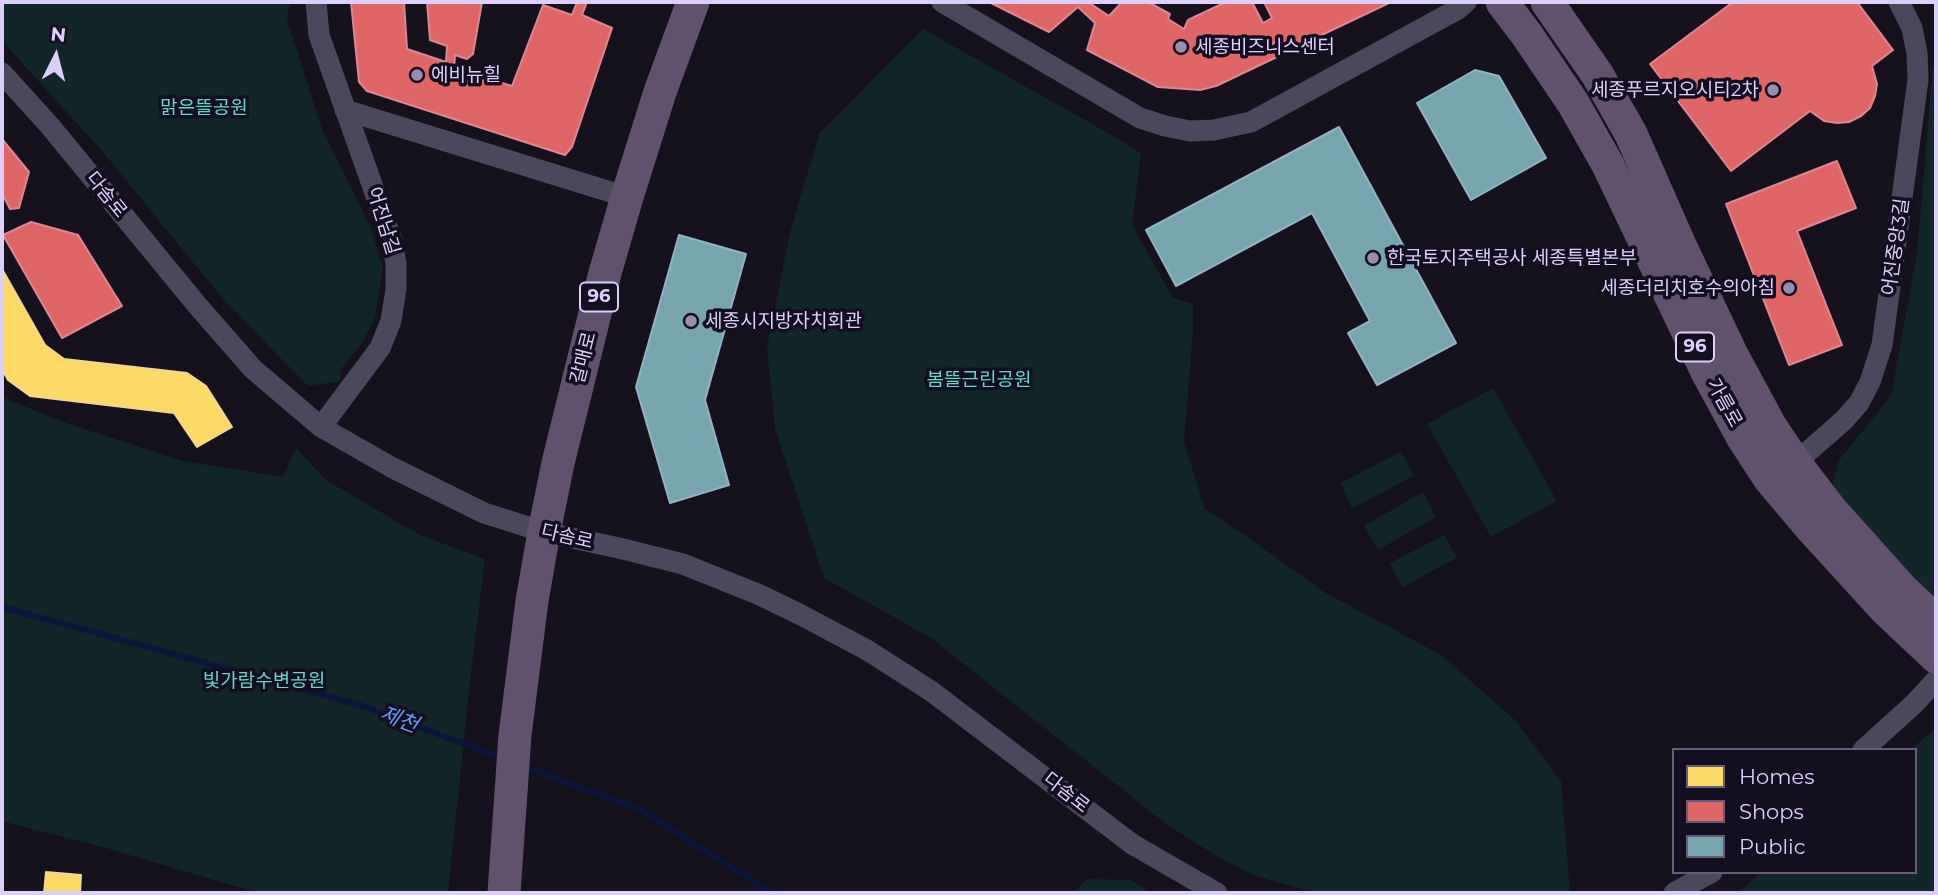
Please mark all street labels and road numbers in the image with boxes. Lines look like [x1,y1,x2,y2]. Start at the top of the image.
street label: 다솜로 [81,167,131,223]
street label: 어진남길 [362,184,404,258]
street label: 어진중앙3길 [1878,197,1914,297]
road number: 96 [580,282,618,312]
street label: 갈매로 [567,330,601,386]
road number: 96 [1676,332,1714,362]
street label: 가름로 [1701,375,1747,431]
street label: 다솜로 [539,520,595,554]
street label: 다솜로 [1038,768,1094,818]

